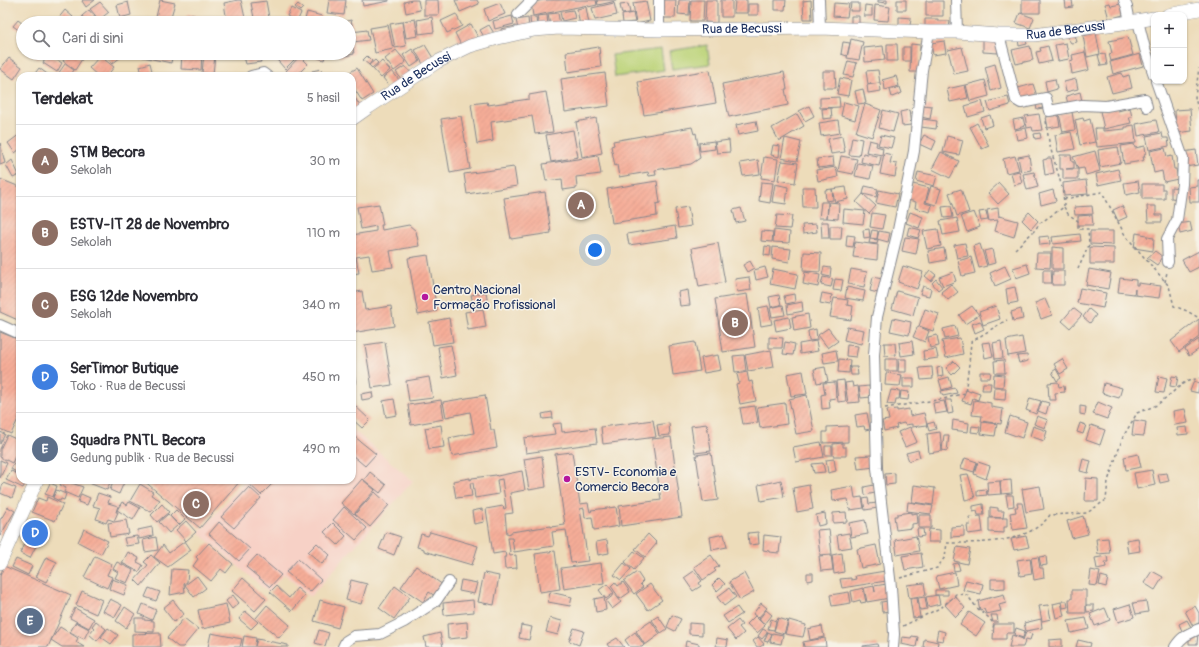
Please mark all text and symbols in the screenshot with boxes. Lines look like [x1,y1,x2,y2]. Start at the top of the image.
map controls [1151,12,1187,84]
button: + [1151,12,1187,48]
search box [16,16,356,60]
street label: Rua de Becussi [1026,17,1106,43]
street label: Rua de Becussi [702,20,782,37]
icon: search [30,27,52,49]
text: Cari di sini [62,29,123,48]
street label: Rua de Becussi [378,48,453,105]
button: − [1151,48,1187,84]
text: Terdekat [32,88,93,109]
text: 5 hasil [307,90,340,106]
text: STM Becora [70,143,145,162]
text: A [41,153,49,169]
text: 30 m [310,153,340,169]
text: Sekolah [70,162,112,178]
pin: A [568,190,594,220]
text: ESTV-IT 28 de Novembro [70,215,229,234]
text: B [41,225,49,241]
text: 110 m [307,225,340,241]
text: Sekolah [70,234,112,250]
your location [585,240,605,260]
place label: Centro Nacional Formação Profissional [433,282,556,313]
text: ESG 12de Novembro [70,287,198,306]
marker: Centro Nacional Formação Profissional [420,292,430,302]
text: C [41,297,49,313]
text: 340 m [302,297,340,313]
text: Sekolah [70,306,112,322]
pin: B [722,308,748,338]
text: SerTimor Butique [70,359,178,378]
text: D [41,369,49,385]
text: 450 m [302,369,340,385]
text: Toko · Rua de Becussi [70,378,185,394]
text: Squadra PNTL Becora [70,431,206,450]
text: E [42,441,48,457]
text: 490 m [303,441,340,457]
text: Gedung publik · Rua de Becussi [70,450,234,466]
place label: ESTV- Economia e Comercio Becora [575,464,677,495]
marker: ESTV- Economia e Comercio Becora [562,474,572,484]
pin: C [183,489,209,519]
pin: D [22,518,48,548]
pin: E [17,606,43,636]

